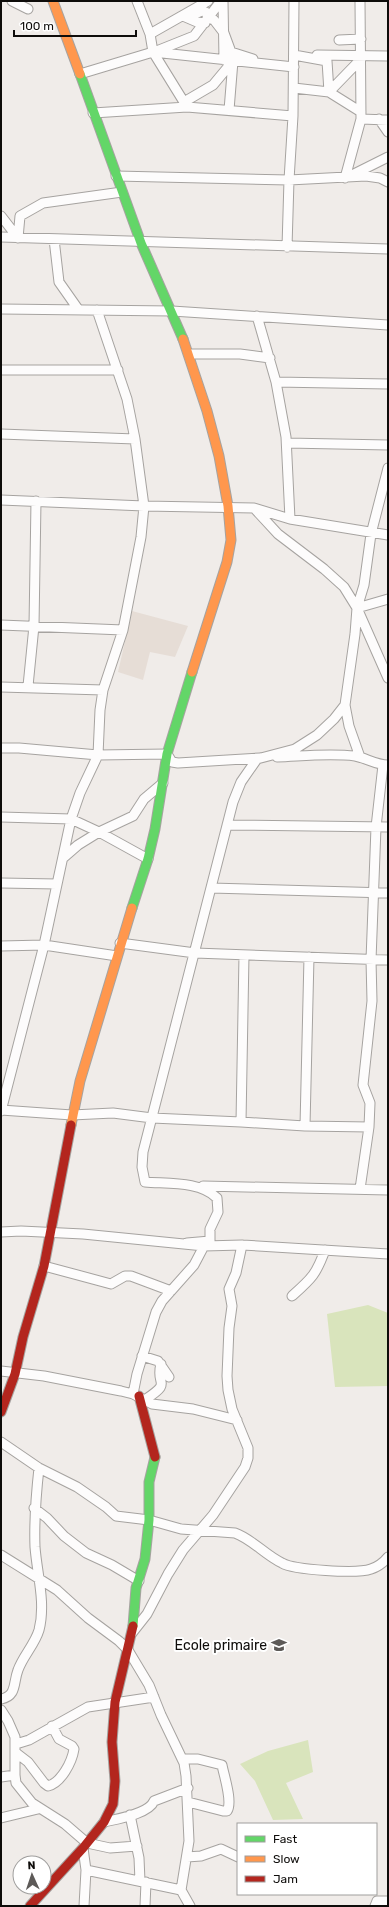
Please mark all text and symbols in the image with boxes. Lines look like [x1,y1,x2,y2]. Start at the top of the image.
scale bar [14,12,136,38]
text: 100 m [20,19,54,33]
school or university icon: Ecole primaire [270,1636,288,1654]
place label: Ecole primaire [175,1637,267,1654]
legend [237,1823,377,1895]
text: Fast [273,1832,297,1846]
text: Slow [273,1852,300,1866]
north arrow [12,1855,52,1895]
text: N [27,1859,36,1872]
text: Jam [273,1872,298,1886]

